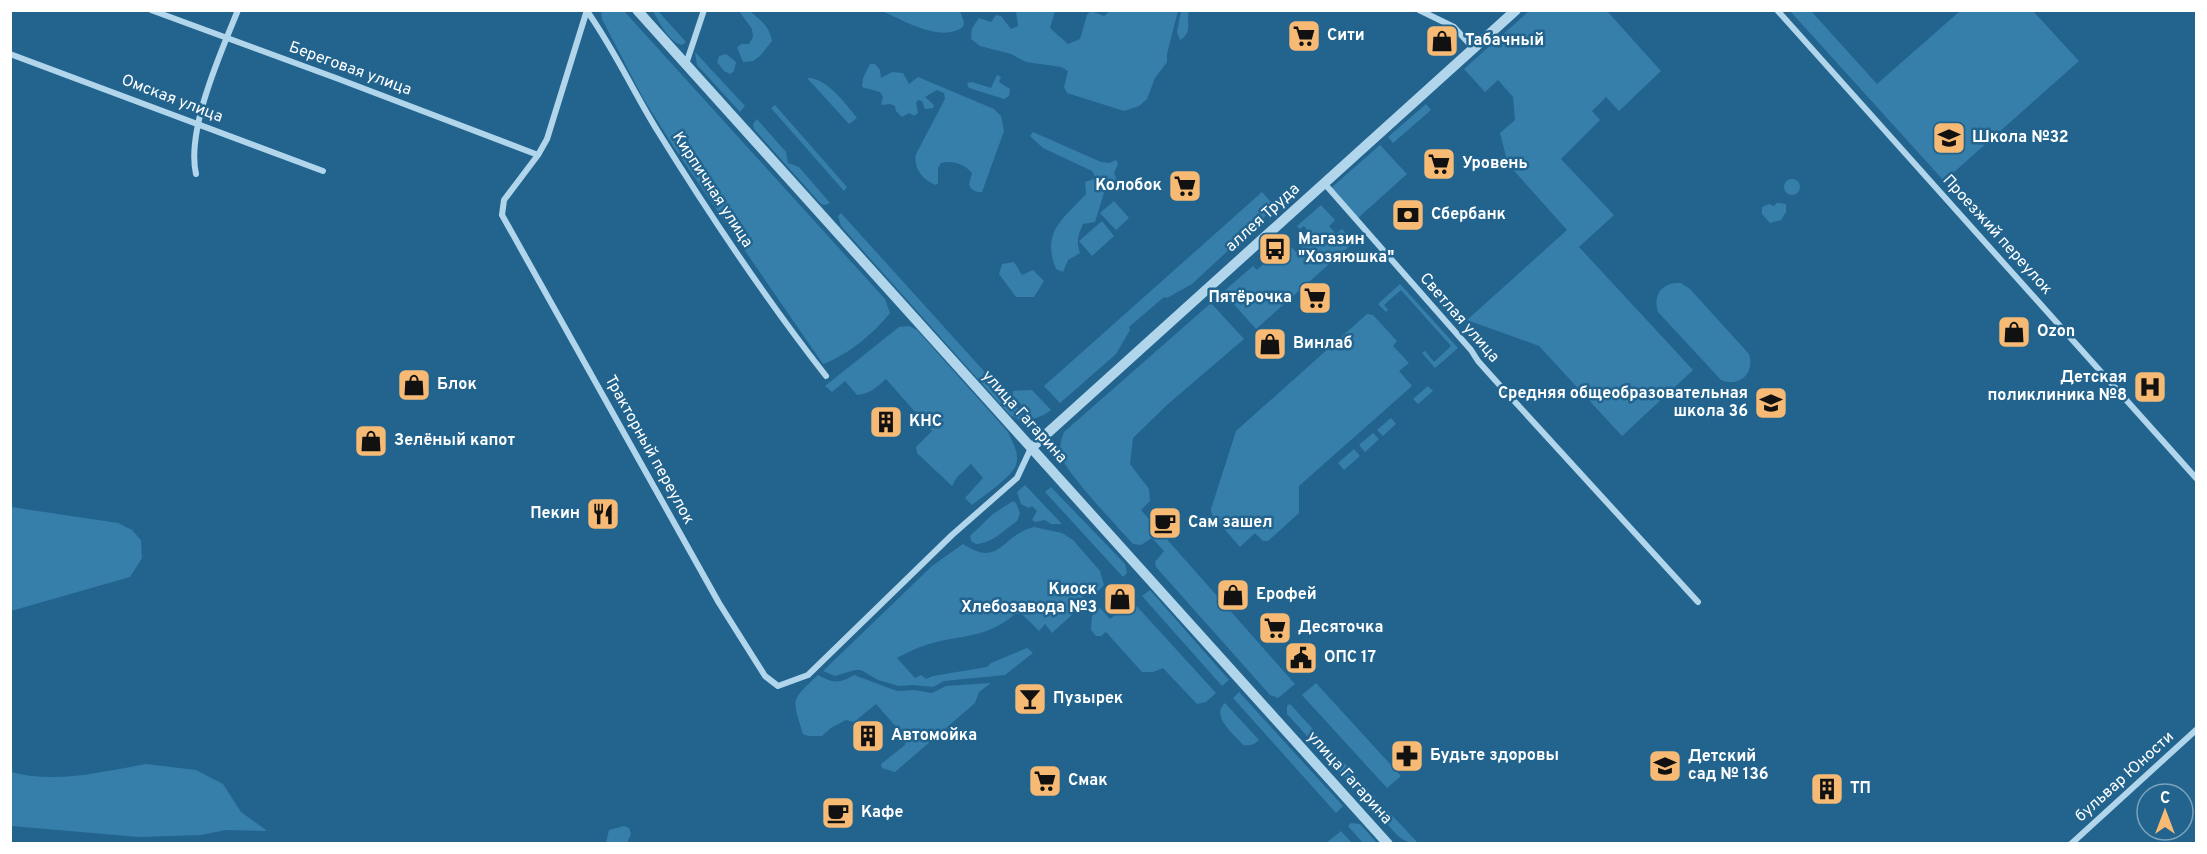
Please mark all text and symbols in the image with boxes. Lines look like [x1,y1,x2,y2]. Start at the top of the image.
supermarket icon: Сити [1286,18,1322,54]
shop icon: Табачный [1424,23,1460,59]
place label: Сити [1327,26,1365,46]
place label: Табачный [1465,31,1544,51]
street label: Береговая улица [286,37,414,101]
street label: Омская улица [118,70,226,128]
school or university icon: Школа №32 [1931,120,1967,156]
street label: Кирпичная улица [667,128,757,252]
place label: Школа №32 [1972,128,2069,148]
supermarket icon: Уровень [1421,146,1457,182]
place label: Уровень [1462,154,1528,174]
supermarket icon: Колобок [1167,168,1203,204]
street label: Проезжий переулок [1938,171,2056,299]
place label: Колобок [1095,176,1162,196]
street label: аллея Труда [1222,179,1304,257]
bank icon: Сбербанк [1390,197,1426,233]
place label: Сбербанк [1431,205,1506,225]
place label: Магазин "Хозяюшка" [1298,230,1394,268]
bus stop icon: Магазин "Хозяюшка" [1257,231,1293,267]
street label: Светлая улица [1415,269,1503,367]
supermarket icon: Пятёрочка [1297,280,1333,316]
place label: Пятёрочка [1208,288,1292,308]
shop icon: Ozon [1996,314,2032,350]
place label: Ozon [2037,322,2075,342]
shop icon: Винлаб [1252,326,1288,362]
place label: Винлаб [1293,334,1352,354]
street label: улица Гагарина [977,366,1071,468]
shop icon: Блок [396,367,432,403]
place label: Детская поликлиника №8 [1987,368,2127,406]
hospital icon: Детская поликлиника №8 [2132,369,2168,405]
street label: Тракторный переулок [600,372,698,528]
place label: Блок [437,375,477,395]
place label: Средняя общеобразовательная школа 36 [1498,384,1748,422]
school or university icon: Средняя общеобразовательная школа 36 [1753,385,1789,421]
building icon: КНС [868,404,904,440]
place label: КНС [909,412,942,432]
shop icon: Зелёный капот [353,423,389,459]
place label: Зелёный капот [394,431,515,451]
restaurant icon: Пекин [585,496,621,532]
place label: Пекин [530,504,580,524]
cafe icon: Сам зашел [1147,505,1183,541]
place label: Сам зашел [1188,513,1272,533]
shop icon: Ерофей [1215,577,1251,613]
place label: Киоск Хлебозавода №3 [961,580,1097,618]
shop icon: Киоск Хлебозавода №3 [1102,581,1138,617]
place label: Ерофей [1256,585,1317,605]
supermarket icon: Десяточка [1257,610,1293,646]
place label: Десяточка [1298,618,1383,638]
public building icon: ОПС 17 [1283,640,1319,676]
place label: ОПС 17 [1324,648,1376,668]
bar icon: Пузырек [1012,681,1048,717]
place label: Пузырек [1053,689,1123,709]
building icon: Автомойка [850,718,886,754]
place label: Автомойка [891,726,977,746]
street label: улица Гагарина [1302,727,1396,829]
street label: бульвар Юности [2071,727,2179,827]
pharmacy icon: Будьте здоровы [1389,738,1425,774]
place label: Будьте здоровы [1430,746,1559,766]
place label: Детский сад № 136 [1688,747,1769,785]
school or university icon: Детский сад № 136 [1647,748,1683,784]
supermarket icon: Смак [1027,763,1063,799]
place label: Смак [1068,771,1108,791]
building icon: ТП [1809,771,1845,807]
place label: ТП [1850,779,1871,799]
north arrow [2135,782,2195,842]
text: С [2160,789,2170,809]
cafe icon: Кафе [820,795,856,831]
place label: Кафе [861,803,903,823]

